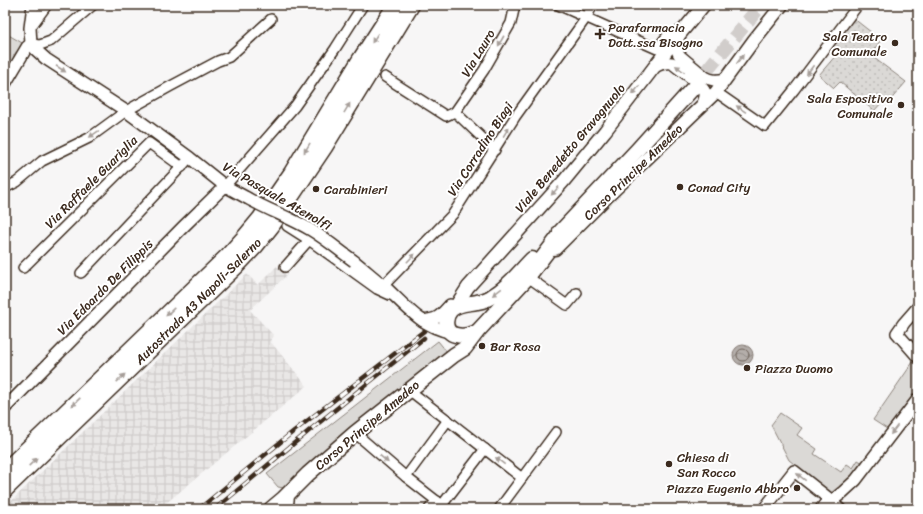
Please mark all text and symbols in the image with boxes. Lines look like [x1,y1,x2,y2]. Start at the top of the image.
place label: Parafarmacia Dott.ssa Bisogno [608,16,703,54]
street label: Via Lauro [455,24,502,81]
place label: Sala Teatro Comunale [823,25,887,63]
marker: Parafarmacia Dott.ssa Bisogno [595,29,605,39]
one-way arrow [371,33,379,43]
one-way arrow [497,35,504,47]
marker: Sala Teatro Comunale [890,38,900,48]
one-way arrow [736,53,744,64]
one-way arrow [805,64,814,75]
one-way arrow [55,65,67,72]
one-way arrow [674,65,685,73]
street label: Viale Benedetto Gravagnuolo [509,78,632,218]
one-way arrow [632,85,640,95]
place label: Sala Espositiva Comunale [807,87,893,125]
street label: Via Corradino Biagi [441,97,519,201]
marker: Sala Espositiva Comunale [896,100,906,110]
one-way arrow [344,102,351,114]
one-way arrow [736,105,746,113]
street label: Corso Principe Amedeo [578,118,689,226]
one-way arrow [502,126,509,138]
street label: Via Raffaele Guariglia [39,129,144,234]
one-way arrow [89,130,100,138]
one-way arrow [303,142,310,154]
street label: Via Pasquale Atenolfi [218,155,336,237]
place label: Conad City [688,176,750,199]
place label: Carabinieri [324,178,388,201]
marker: Conad City [675,182,685,192]
marker: Carabinieri [311,184,321,194]
one-way arrow [550,186,559,196]
street label: Autostrada A3 Napoli-Salerno [128,232,267,371]
street label: Via Edoardo De Filippis [51,233,159,341]
one-way arrow [406,253,416,263]
one-way arrow [492,288,503,297]
one-way arrow [165,307,175,316]
place label: Bar Rosa [490,335,541,358]
marker: Bar Rosa [477,341,487,351]
place label: Piazza Duomo [755,357,834,380]
marker: Piazza Duomo [742,363,752,373]
one-way arrow [116,373,126,382]
street label: Corso Principe Amedeo [309,374,425,476]
one-way arrow [71,397,81,407]
one-way arrow [890,425,899,436]
place label: Chiesa di San Rocco [677,446,737,484]
one-way arrow [380,454,389,463]
one-way arrow [495,456,506,465]
one-way arrow [28,457,38,467]
marker: Chiesa di San Rocco [664,459,674,469]
one-way arrow [795,473,806,481]
place label: Piazza Eugenio Abbro [666,477,789,500]
marker: Piazza Eugenio Abbro [792,483,802,493]

